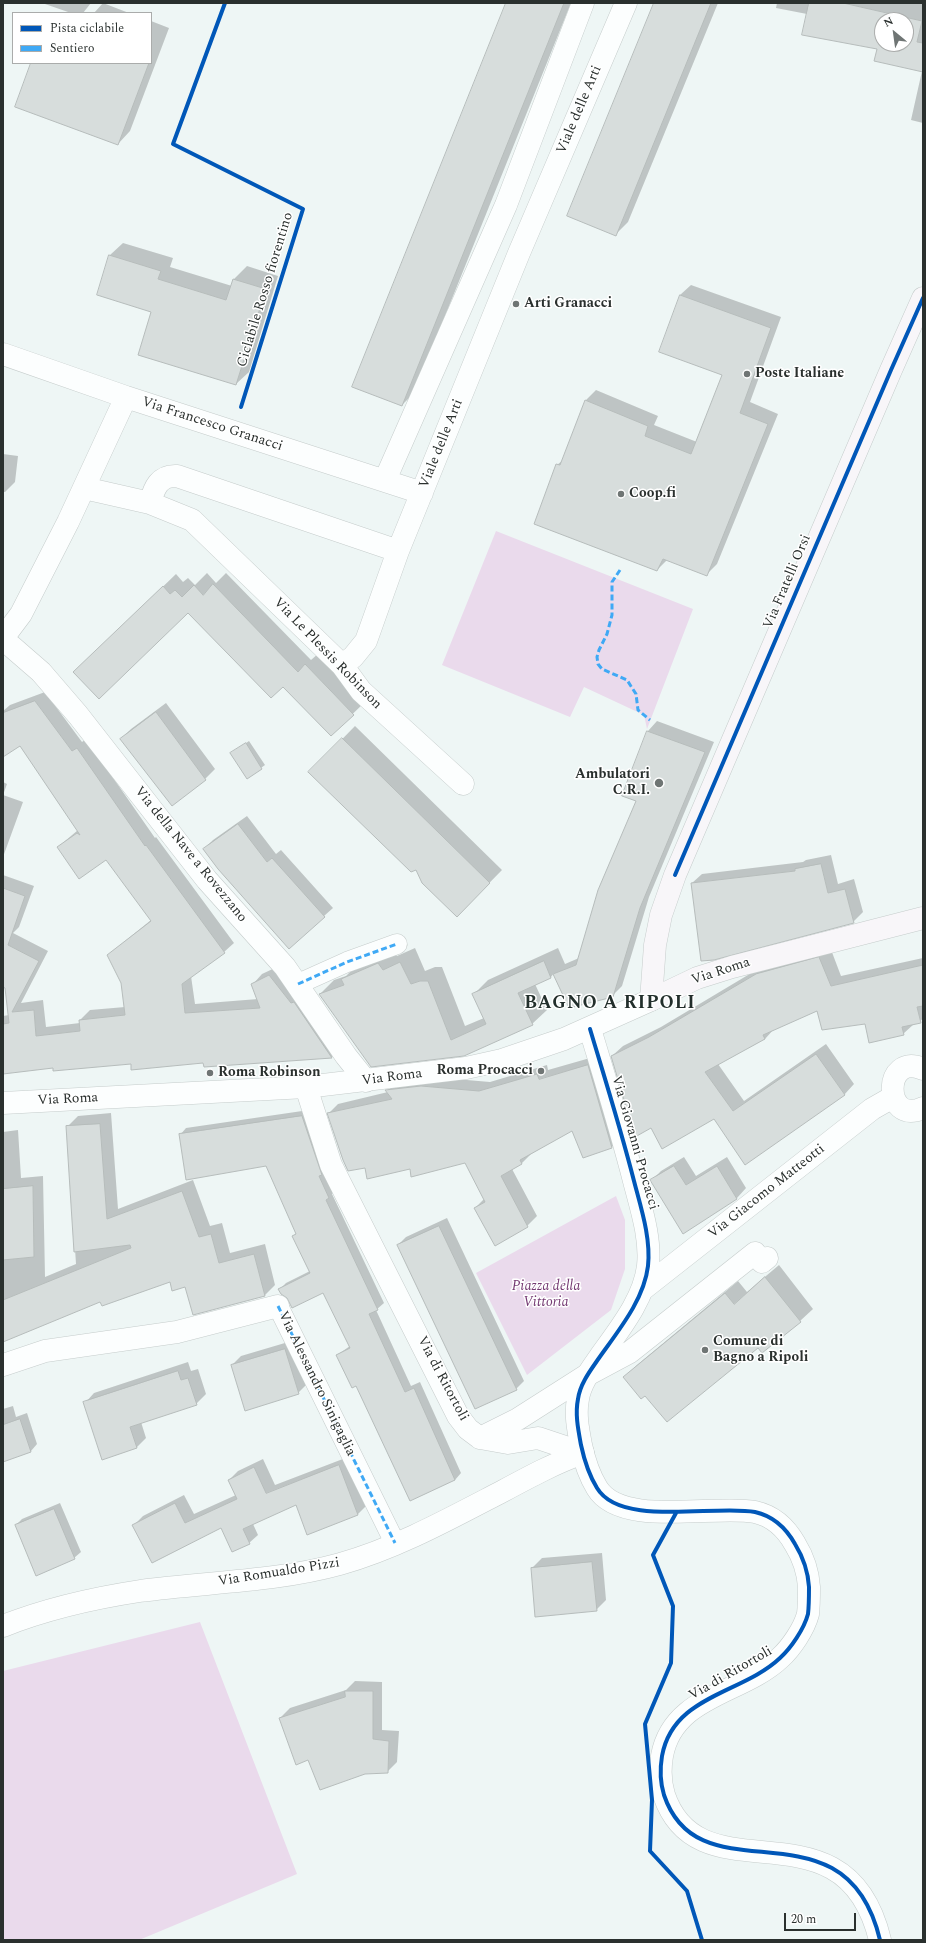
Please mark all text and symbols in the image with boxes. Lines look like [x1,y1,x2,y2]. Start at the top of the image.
legend [12,12,152,64]
north arrow [874,12,914,52]
text: N [880,12,896,32]
text: Pista ciclabile [50,19,124,38]
text: Sentiero [50,39,94,58]
street label: Viale delle Arti [554,63,606,157]
street label: Ciclabile Rosso fiorentino [234,211,298,369]
place label: Arti Granacci [524,296,612,312]
marker: Arti Granacci [511,299,521,309]
place label: Poste Italiane [755,366,844,382]
marker: Poste Italiane [742,369,752,379]
street label: Via Francesco Granacci [139,394,285,456]
street label: Viale delle Arti [417,397,467,491]
place label: Coop.fi [629,486,676,502]
marker: Coop.fi [616,489,626,499]
street label: Via Fratelli Orsi [761,532,815,632]
street label: Via Le Plessis Robinson [269,595,385,713]
place label: Ambulatori C.R.I. [575,767,650,800]
marker: Ambulatori C.R.I. [653,777,665,789]
street label: Via della Nave a Rovezzano [130,784,250,926]
street label: Via Roma [690,955,752,989]
district label: BAGNO A RIPOLI [524,993,696,1015]
place label: Roma Procacci [437,1063,533,1079]
place label: Roma Robinson [218,1065,321,1081]
street label: Via Roma [361,1066,423,1090]
marker: Roma Procacci [536,1066,546,1076]
marker: Roma Robinson [205,1068,215,1078]
street label: Via Giovanni Procacci [607,1074,661,1212]
street label: Via Roma [37,1090,99,1110]
street label: Via Giacomo Matteotti [705,1141,829,1243]
park label: Piazza della Vittoria [512,1279,580,1312]
street label: Via Alessandro Sinigaglia [274,1309,358,1459]
street label: Via di Ritortoli [413,1334,471,1424]
place label: Comune di Bagno a Ripoli [713,1334,808,1366]
marker: Comune di Bagno a Ripoli [700,1345,710,1355]
street label: Via Romualdo Pizzi [217,1555,341,1591]
street label: Via di Ritortoli [686,1643,776,1705]
scale bar [786,1905,858,1931]
text: 20 m [791,1910,816,1929]

